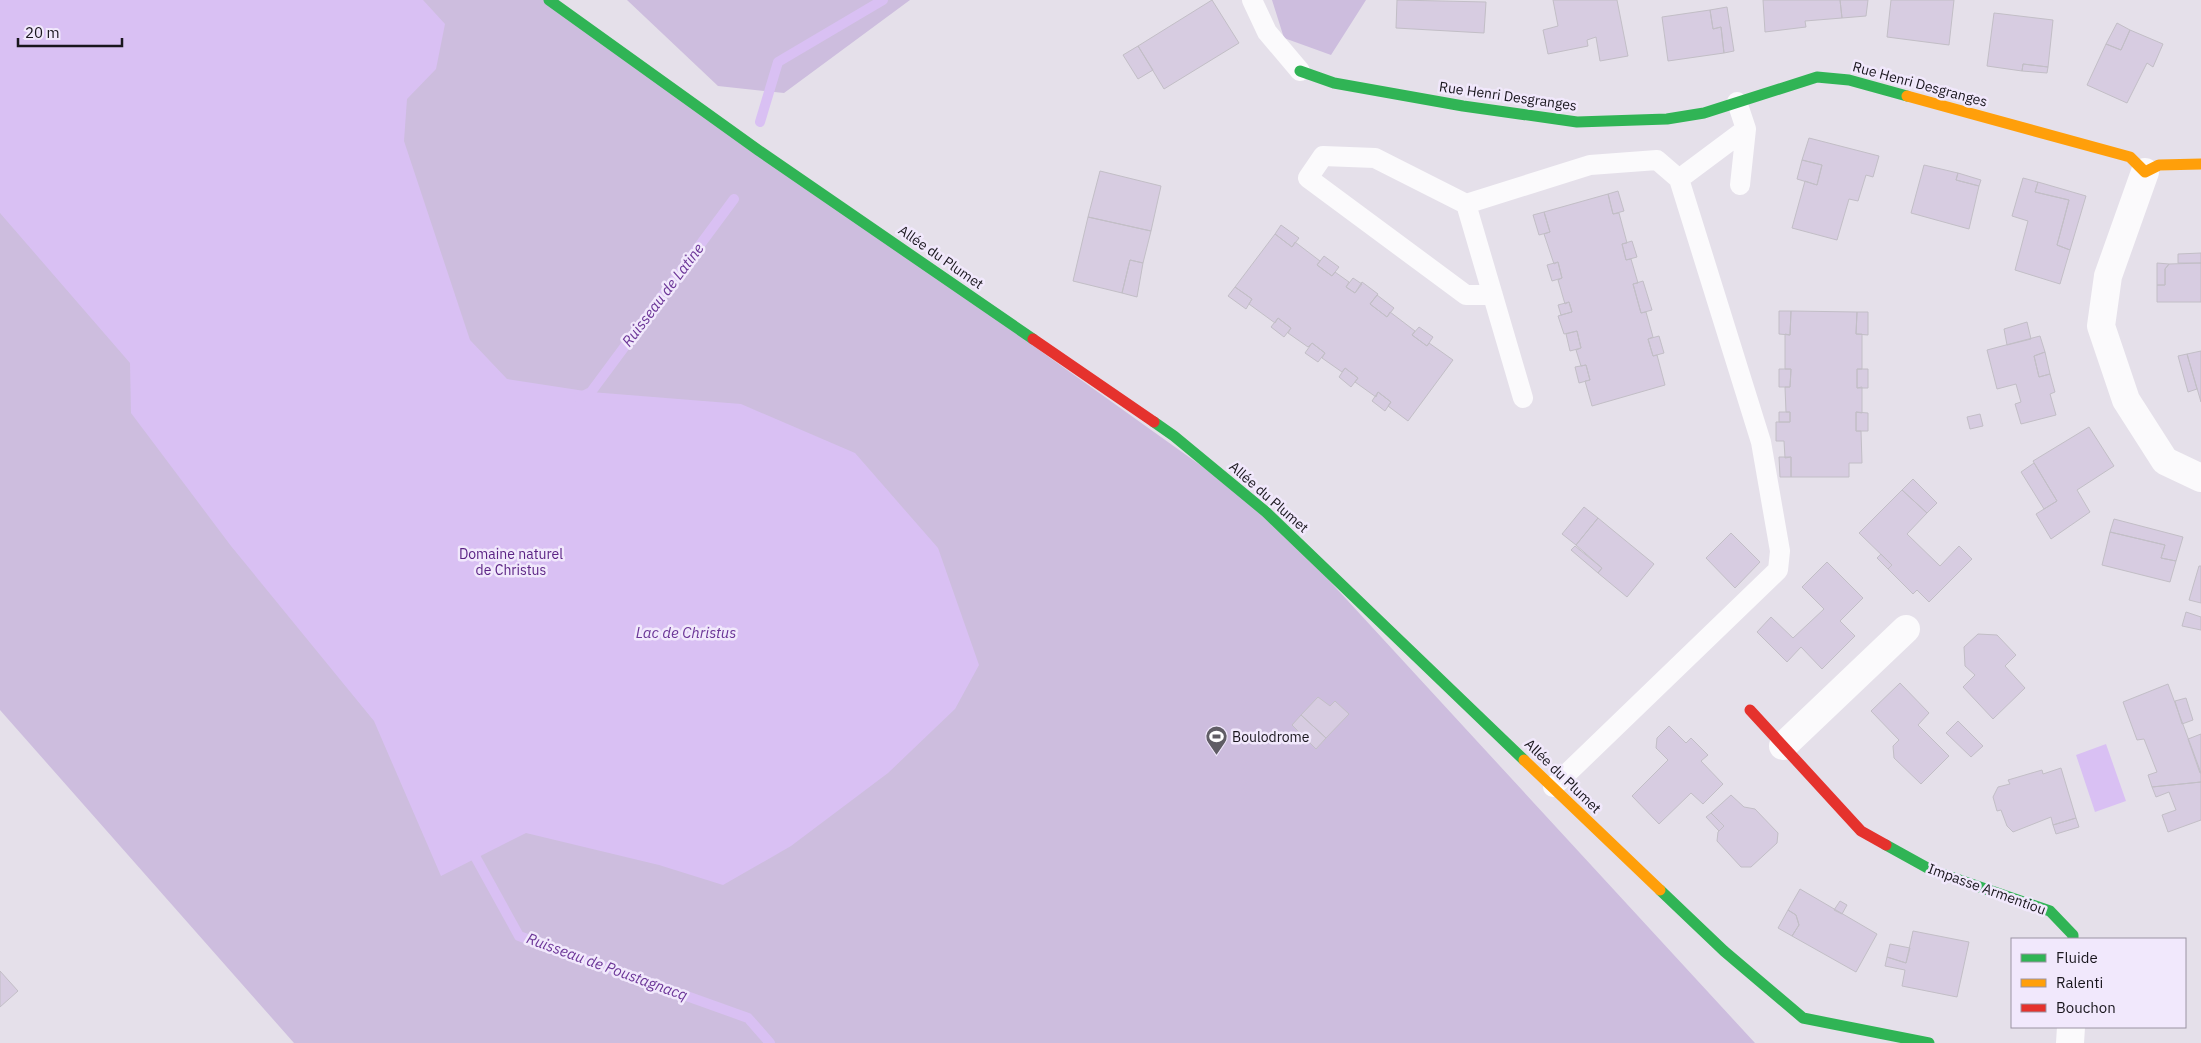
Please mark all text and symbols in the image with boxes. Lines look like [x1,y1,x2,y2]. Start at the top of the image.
scale bar [18,15,121,47]
text: 20 m [25,23,60,42]
street label: Rue Henri Desgranges [1851,57,1990,111]
street label: Rue Henri Desgranges [1438,77,1578,115]
street label: Allée du Plumet [895,221,987,293]
water label: Ruisseau de Latine [618,239,708,350]
street label: Allée du Plumet [1225,458,1313,537]
park label: Domaine naturel de Christus [459,545,563,579]
water label: Lac de Christus [636,623,736,642]
sports icon: Boulodrome [1204,725,1228,756]
place label: Boulodrome [1232,728,1310,746]
street label: Allée du Plumet [1521,735,1605,817]
street label: Impasse Armentiou [1926,859,2048,919]
water label: Ruisseau de Poustagnacq [524,929,691,1005]
legend [2011,938,2186,1028]
text: Fluide [2056,948,2098,967]
text: Ralenti [2056,973,2103,992]
text: Bouchon [2056,998,2116,1017]

